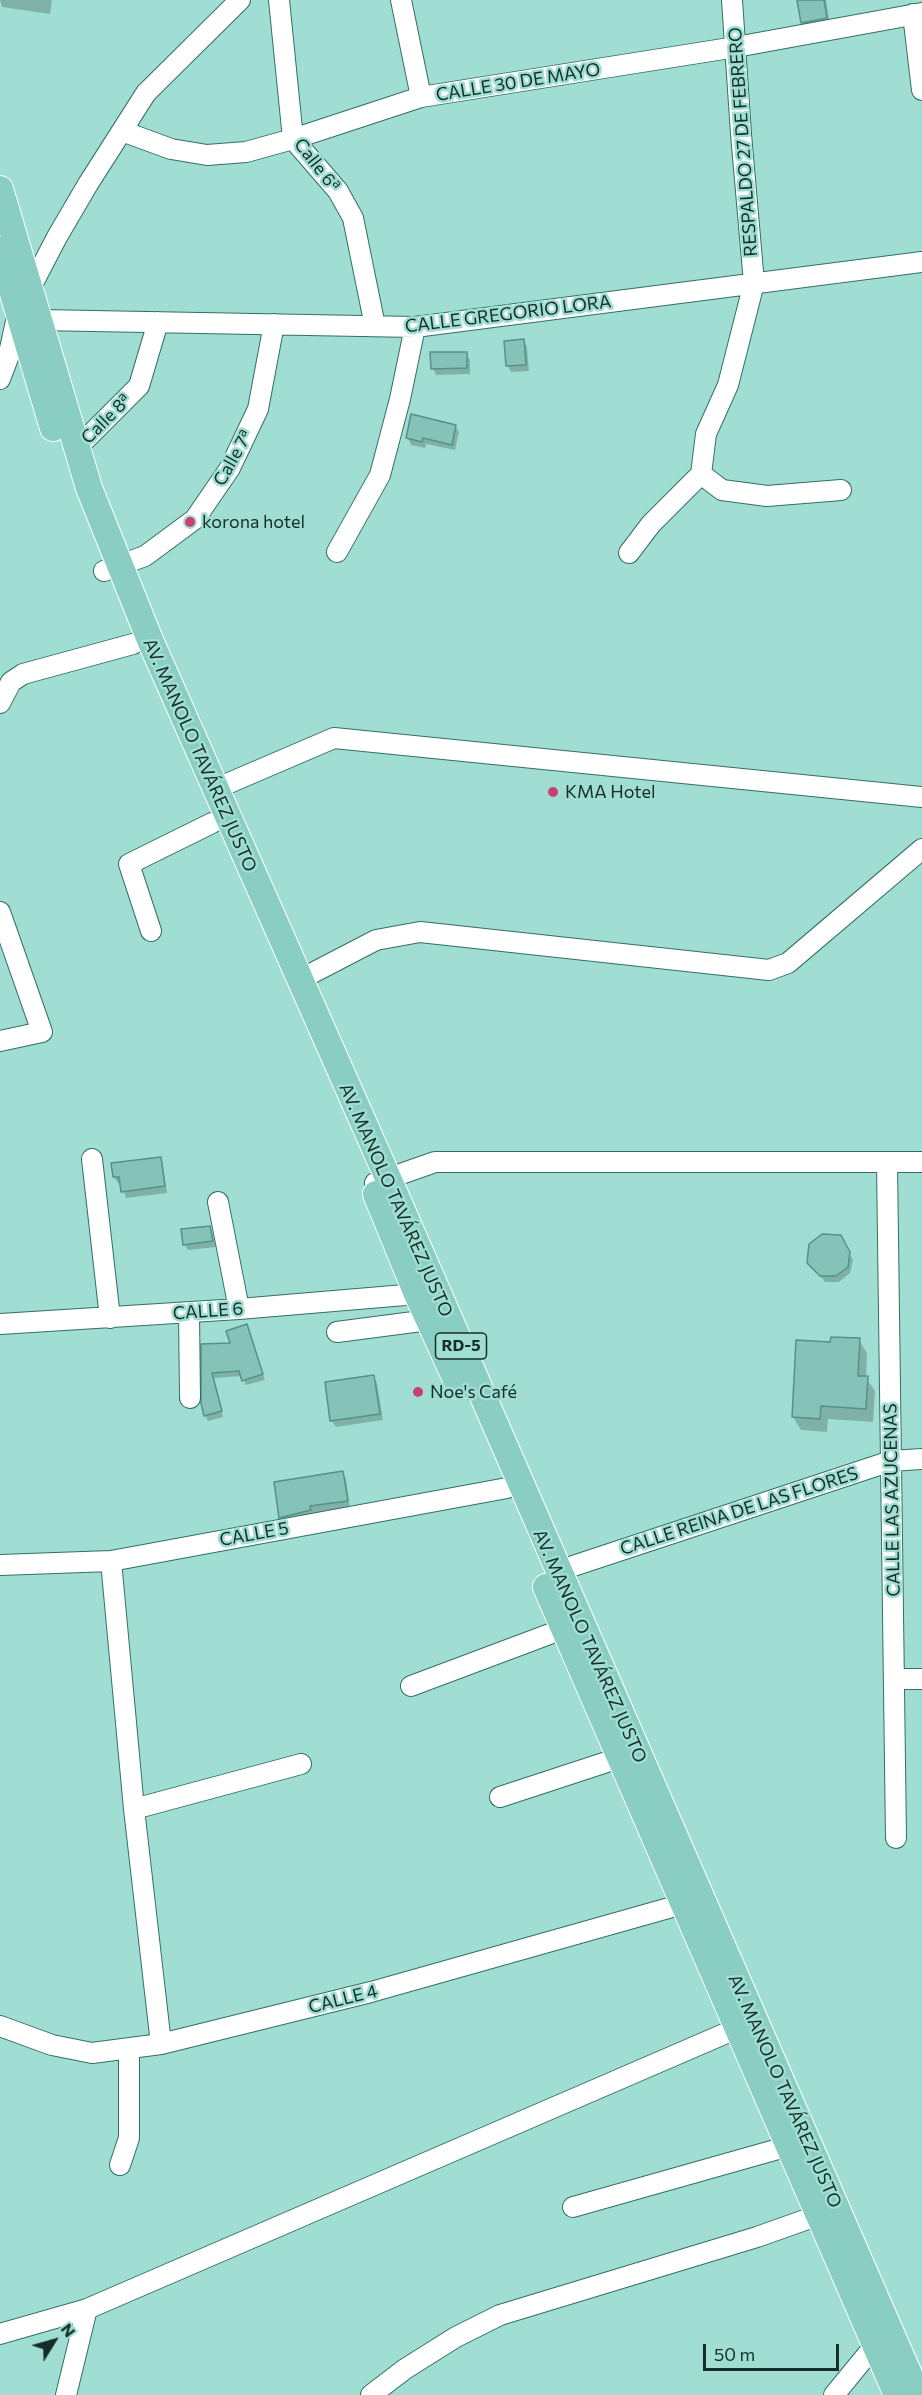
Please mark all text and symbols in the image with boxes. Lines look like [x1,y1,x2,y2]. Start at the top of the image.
street label: RESPALDO 27 DE FEBRERO [724,27,762,257]
street label: CALLE 30 DE MAYO [434,58,602,106]
street label: Calle 6ª [289,134,345,196]
street label: CALLE GREGORIO LORA [404,291,612,337]
street label: Calle 8ª [77,390,135,448]
street label: Calle 7ª [209,426,257,490]
place label: korona hotel [202,511,305,533]
marker: korona hotel [183,515,197,529]
street label: AV. MANOLO TAVÁREZ JUSTO [139,635,261,875]
place label: KMA Hotel [565,781,656,803]
marker: KMA Hotel [546,785,560,799]
street label: AV. MANOLO TAVÁREZ JUSTO [335,1080,457,1320]
street label: CALLE 6 [172,1298,244,1324]
road number: RD-5 [436,1333,486,1359]
place label: Noe's Café [430,1381,517,1403]
marker: Noe's Café [411,1385,425,1399]
street label: CALLE LAS AZUCENAS [880,1403,904,1597]
street label: CALLE REINA DE LAS FLORES [617,1462,861,1560]
street label: CALLE 5 [218,1517,290,1551]
street label: AV. MANOLO TAVÁREZ JUSTO [529,1526,651,1766]
street label: AV. MANOLO TAVÁREZ JUSTO [724,1971,846,2211]
street label: CALLE 4 [306,1980,380,2018]
north arrow [24,2311,84,2371]
text: N [58,2319,80,2340]
scale bar [706,2332,842,2370]
text: 50 m [714,2343,755,2365]

